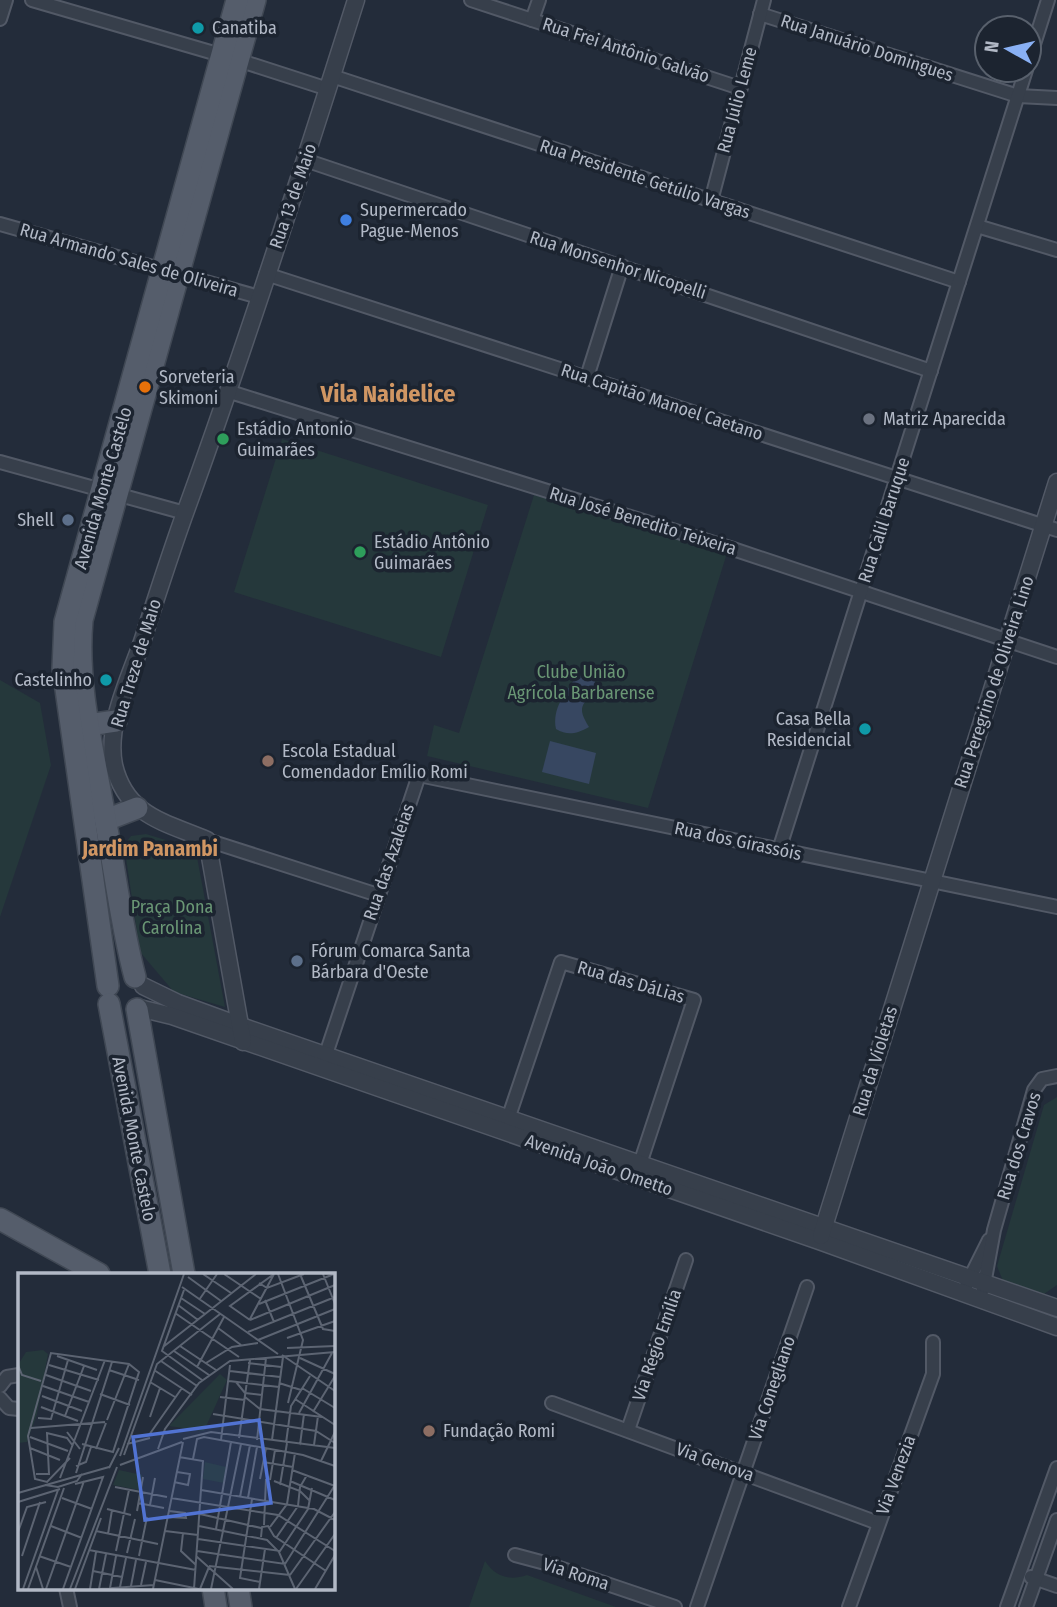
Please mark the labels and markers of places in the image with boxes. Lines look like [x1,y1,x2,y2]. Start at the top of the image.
place label: Canatiba [212,17,277,39]
marker: Canatiba [190,20,206,36]
place label: Supermercado Pague-Menos [360,199,467,242]
marker: Supermercado Pague-Menos [338,212,354,228]
place label: Sorveteria Skimoni [159,366,235,409]
marker: Sorveteria Skimoni [137,379,153,395]
place label: Matriz Aparecida [883,408,1006,430]
marker: Matriz Aparecida [861,411,877,427]
place label: Estádio Antonio Guimarães [237,418,353,461]
marker: Estádio Antonio Guimarães [215,431,231,447]
place label: Shell [17,509,54,531]
marker: Shell [60,512,76,528]
place label: Estádio Antônio Guimarães [374,531,490,574]
marker: Estádio Antônio Guimarães [352,544,368,560]
place label: Castelinho [14,669,92,691]
marker: Castelinho [98,672,114,688]
place label: Casa Bella Residencial [767,708,851,751]
marker: Casa Bella Residencial [857,721,873,737]
place label: Escola Estadual Comendador Emílio Romi [282,740,468,783]
marker: Escola Estadual Comendador Emílio Romi [260,753,276,769]
place label: Fórum Comarca Santa Bárbara d'Oeste [311,940,471,983]
marker: Fórum Comarca Santa Bárbara d'Oeste [289,953,305,969]
place label: Fundação Romi [443,1420,555,1442]
marker: Fundação Romi [421,1423,437,1439]

